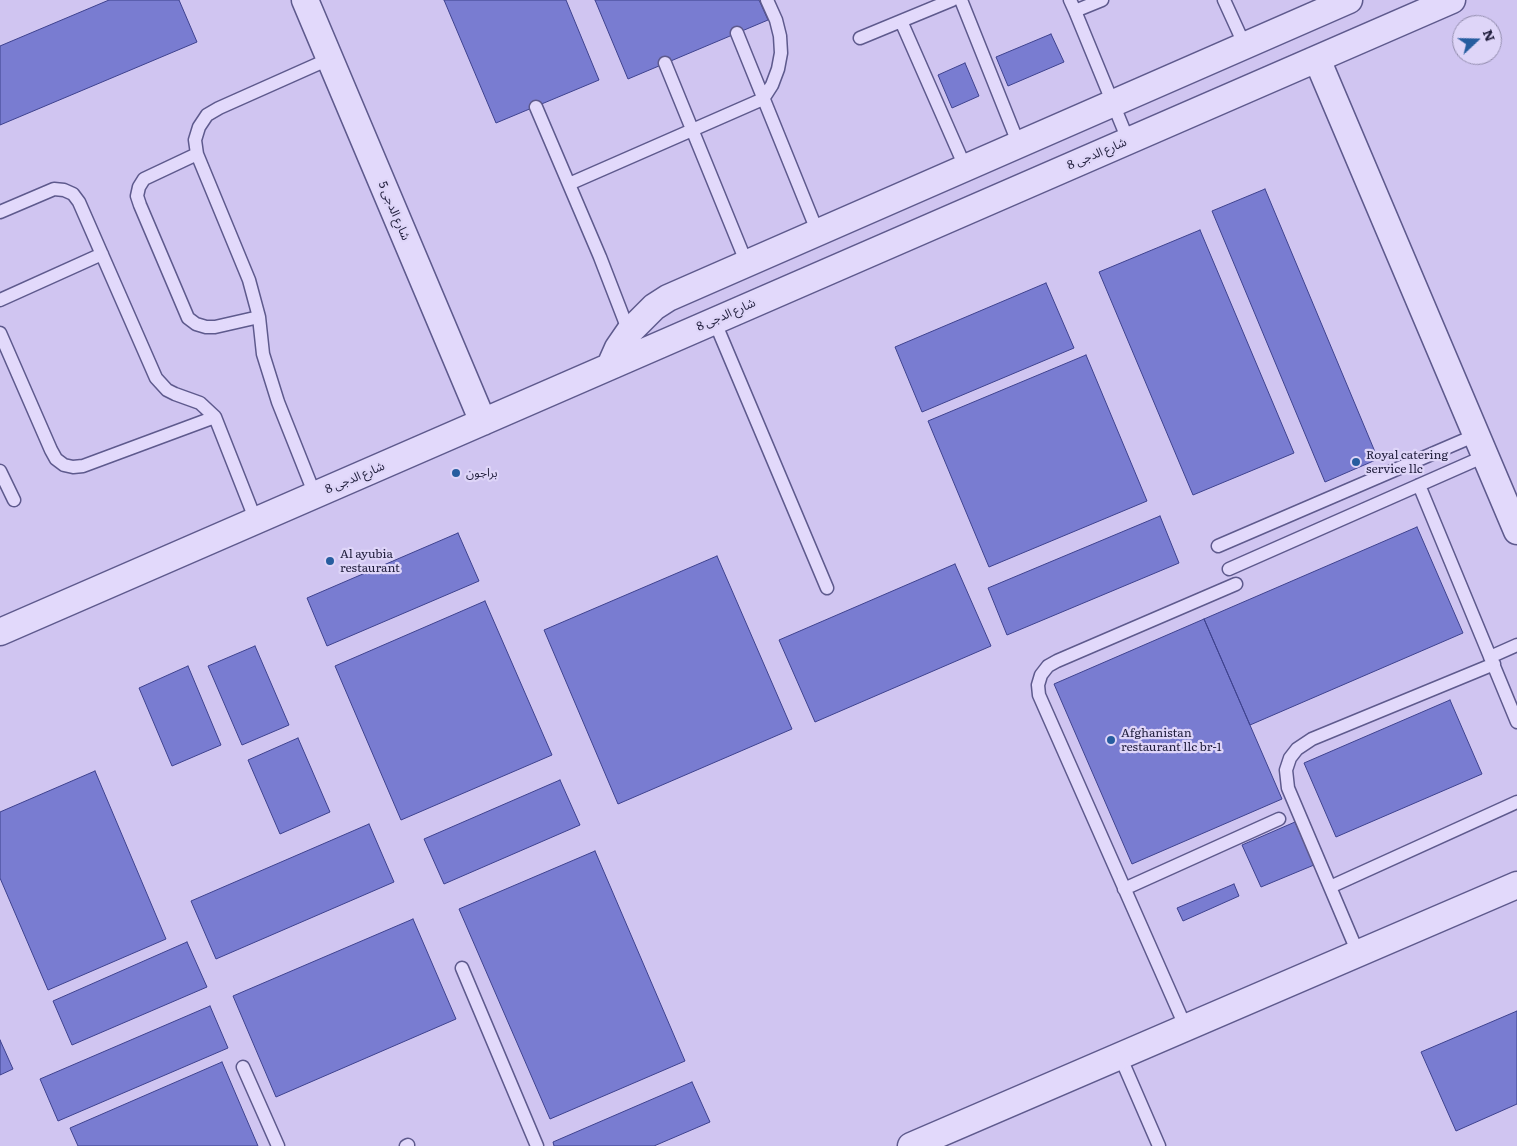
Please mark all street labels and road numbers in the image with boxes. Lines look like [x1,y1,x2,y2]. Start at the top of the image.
street label: شارع الدجى 8 [1065,135,1129,173]
street label: شارع الدجى 5 [375,179,413,243]
street label: شارع الدجى 8 [694,296,758,334]
street label: شارع الدجى 8 [323,459,387,497]

